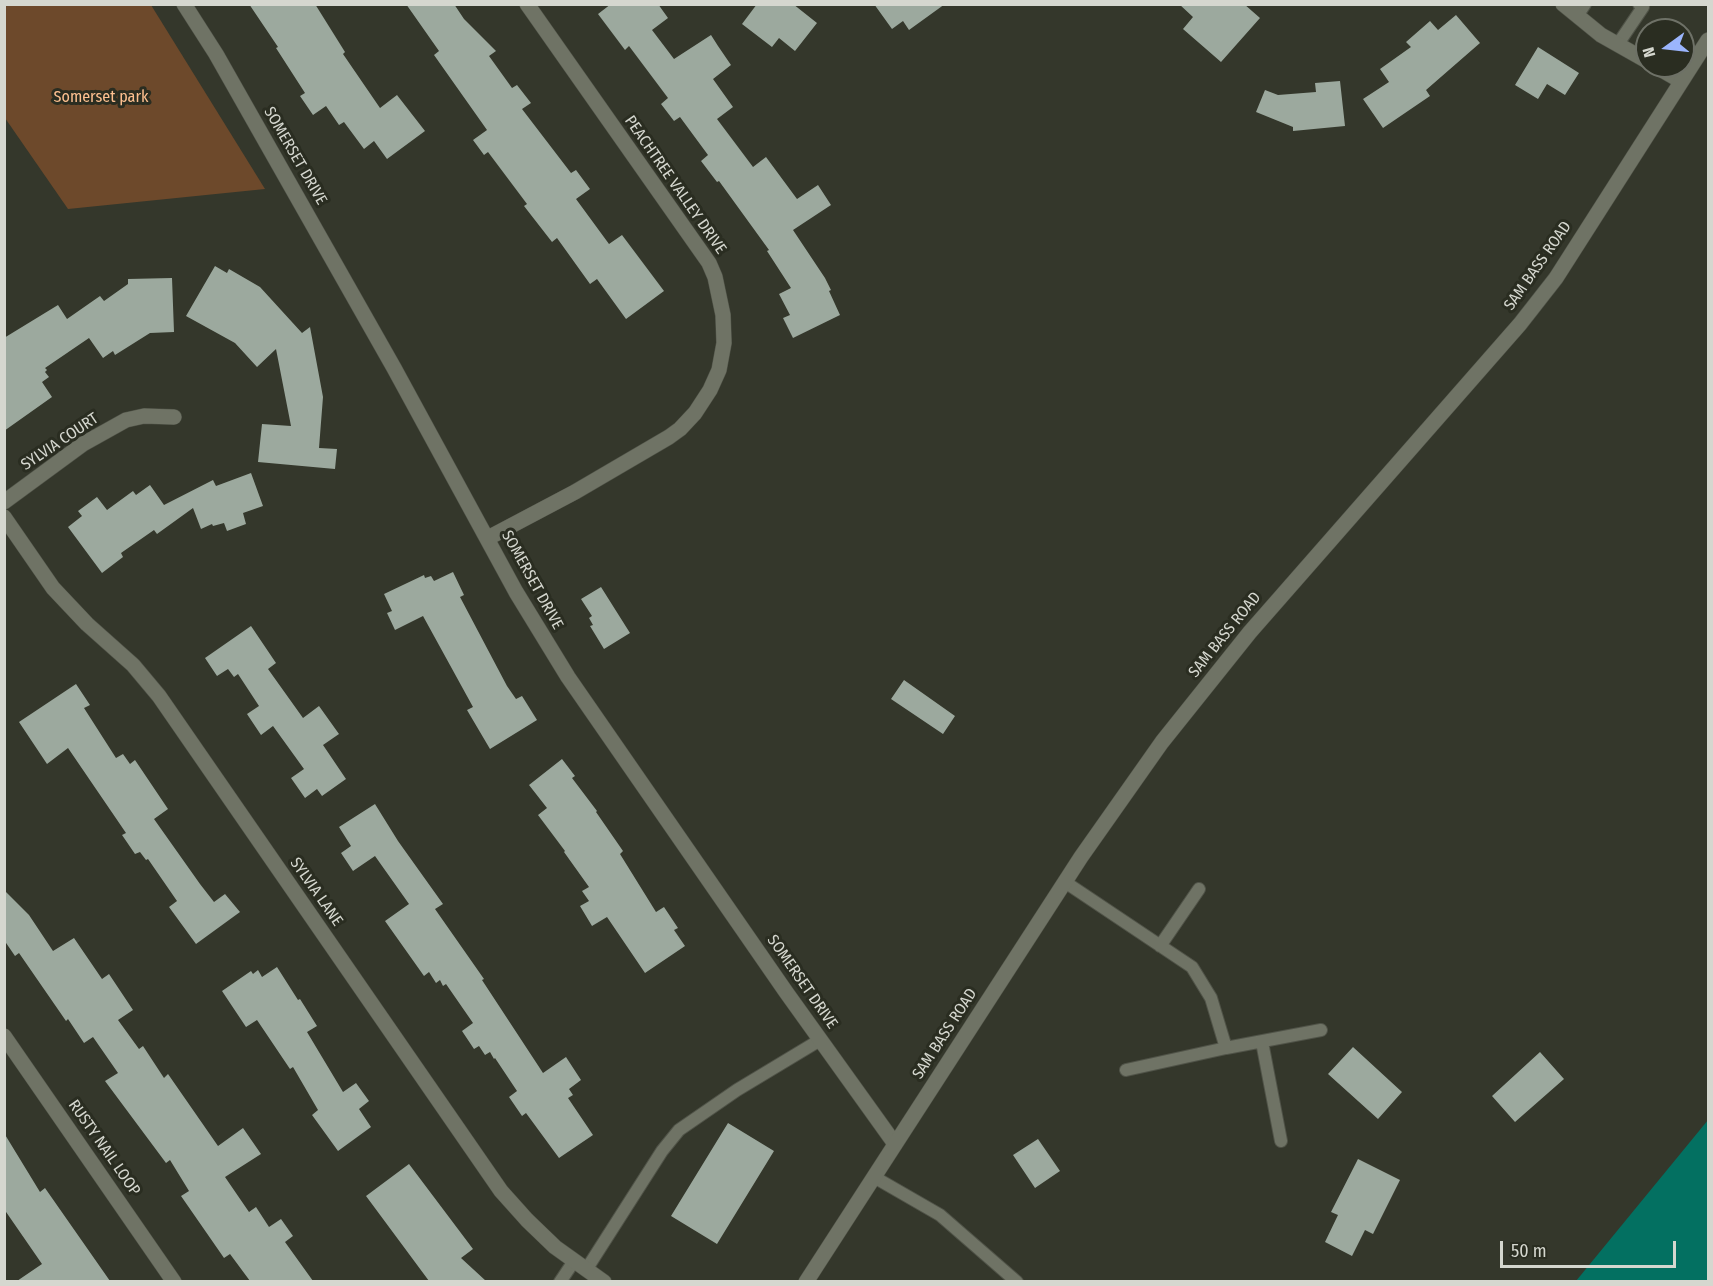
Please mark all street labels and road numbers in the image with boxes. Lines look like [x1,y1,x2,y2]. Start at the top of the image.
street label: SOMERSET DRIVE [259,104,331,208]
street label: PEACHTREE VALLEY DRIVE [620,112,730,258]
street label: SAM BASS ROAD [1500,218,1576,314]
street label: SYLVIA COURT [18,409,102,475]
street label: SOMERSET DRIVE [497,527,567,633]
street label: SAM BASS ROAD [1185,589,1265,681]
street label: SYLVIA LANE [286,854,346,930]
street label: SOMERSET DRIVE [763,932,841,1032]
street label: SAM BASS ROAD [909,985,981,1083]
street label: RUSTY NAIL LOOP [64,1096,144,1200]

